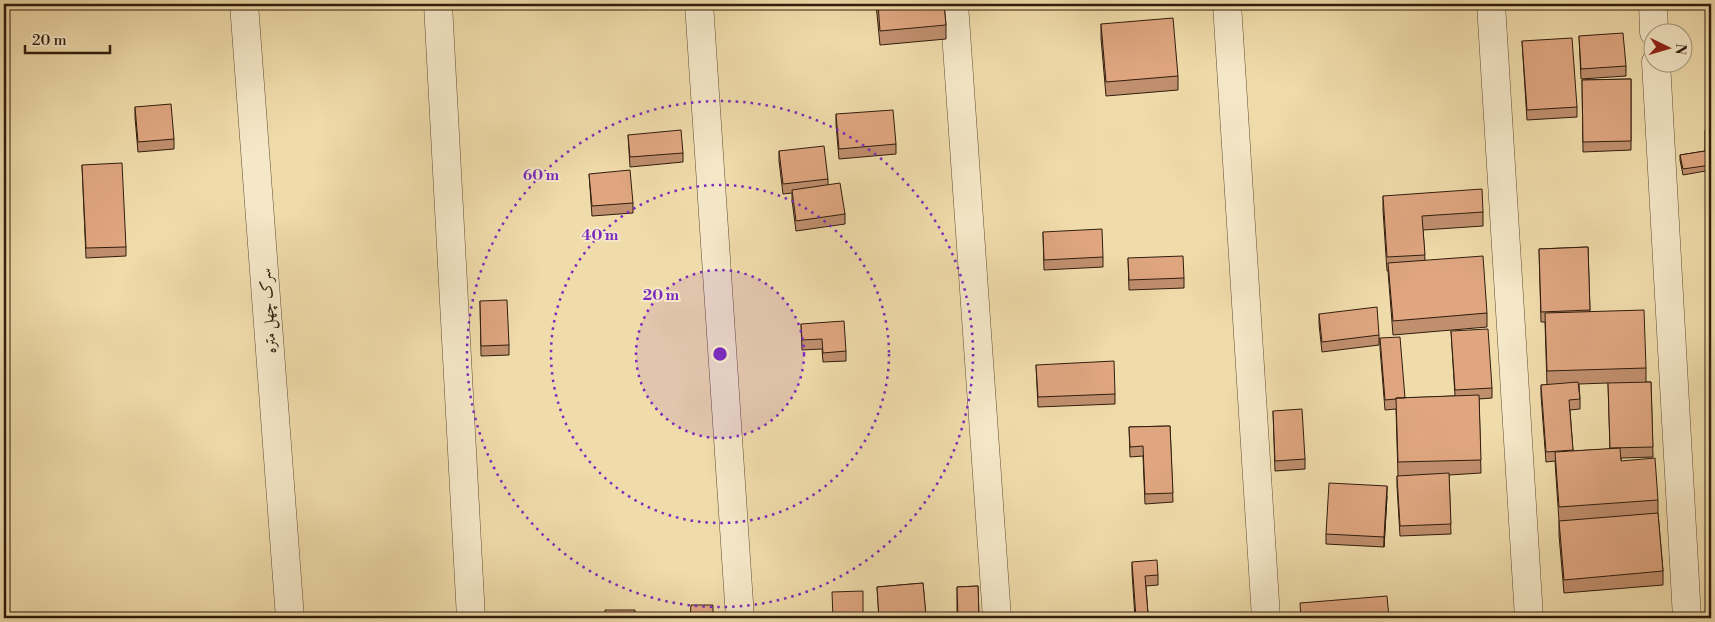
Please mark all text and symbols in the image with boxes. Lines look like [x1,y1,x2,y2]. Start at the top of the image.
scale bar [25,22,110,54]
north arrow [1642,22,1692,72]
text: 20 m [32,31,67,50]
text: N [1671,43,1689,55]
text: 60 m [523,166,560,185]
text: 40 m [581,226,619,245]
street label: سرک چهل متره [255,267,282,354]
text: 20 m [643,286,680,305]
centre of rings [711,345,729,363]

